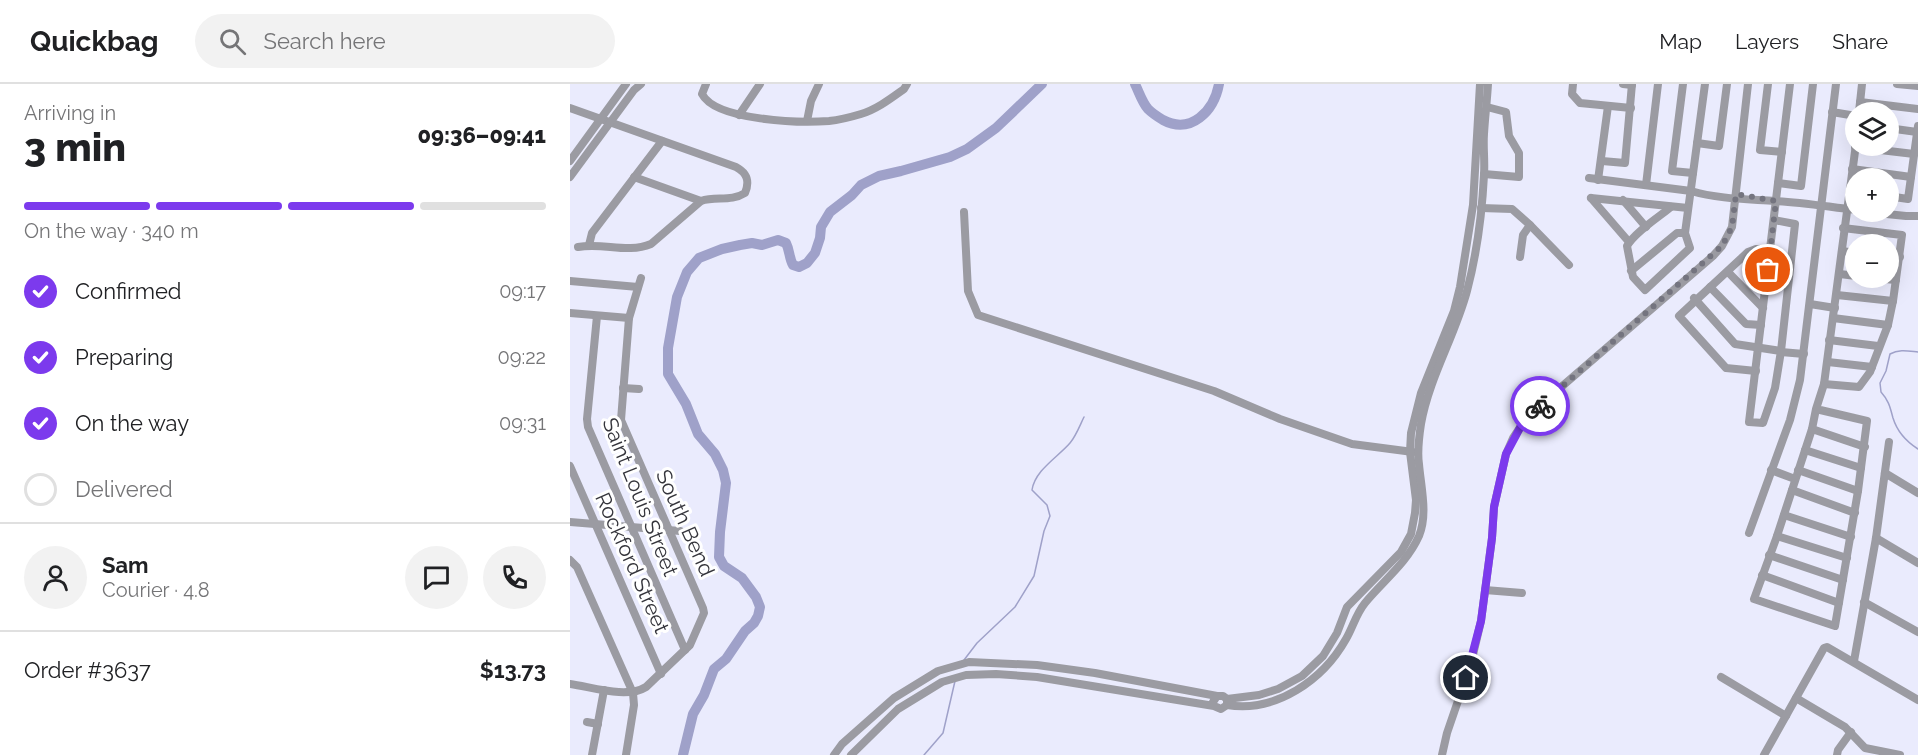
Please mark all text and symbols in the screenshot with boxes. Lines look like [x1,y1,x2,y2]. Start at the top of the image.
search box [195,14,615,68]
text: Quickbag [30,25,159,58]
icon: search [216,25,249,58]
text: Search here [264,28,386,54]
text: Map [1659,29,1702,54]
text: Layers [1735,29,1799,54]
text: Share [1832,29,1888,54]
text: Arriving in [24,101,116,125]
map controls [1845,102,1899,288]
button: layers [1845,102,1899,156]
text: 09:36–09:41 [417,122,546,148]
text: 3 min [24,124,126,170]
button: + [1845,168,1899,222]
text: On the way · 340 m [24,219,199,243]
button: − [1845,234,1899,288]
pin [1742,244,1793,295]
icon: bag [1751,253,1784,286]
icon: check [24,275,57,308]
text: Confirmed [75,278,182,304]
text: 09:17 [499,279,546,303]
icon: check [24,341,57,374]
text: Preparing [75,344,173,370]
text: 09:22 [497,345,546,369]
courier [1510,376,1570,436]
icon: bike [1524,390,1557,423]
icon: check [24,407,57,440]
text: On the way [75,410,189,436]
text: 09:31 [499,411,546,435]
street label: Saint Louis Street [597,414,684,580]
street label: South Bend [651,466,720,580]
text: Delivered [75,476,173,502]
street label: Rockford Street [590,489,675,637]
button: person [24,546,87,609]
button: chat [405,546,468,609]
button: phone [483,546,546,609]
text: Sam [102,552,149,578]
text: Courier · 4.8 [102,578,210,602]
pin [1440,652,1491,703]
text: Order #3637 [24,657,151,683]
text: $13.73 [480,657,546,683]
icon: home [1449,661,1482,694]

